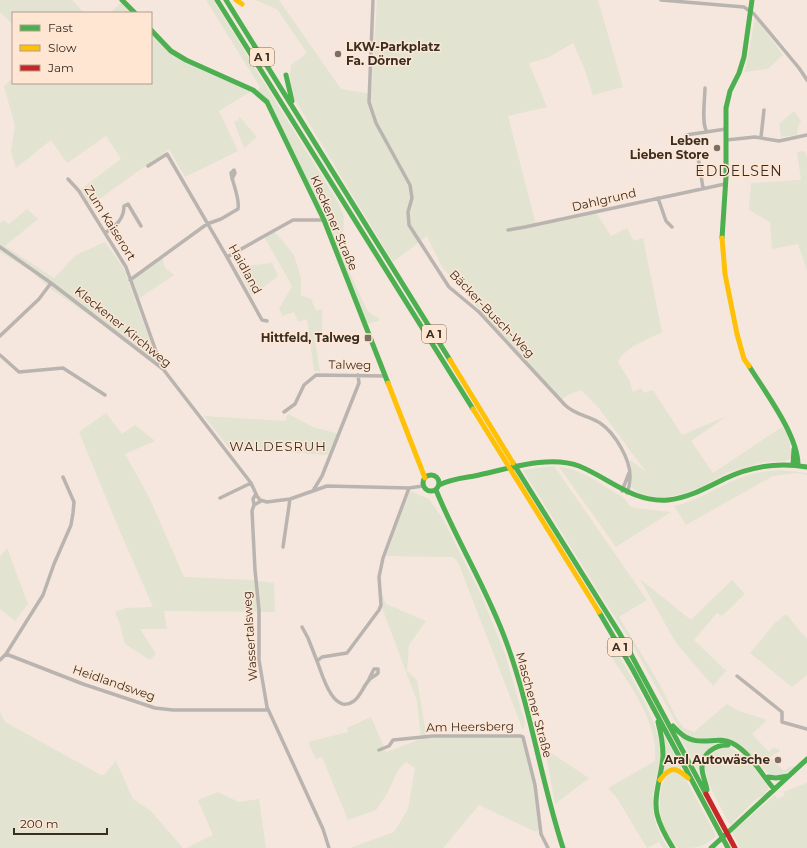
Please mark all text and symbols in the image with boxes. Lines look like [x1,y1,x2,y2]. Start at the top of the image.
legend [12,12,152,84]
text: Fast [48,20,73,35]
place label: LKW-Parkplatz Fa. Dörner [346,39,440,68]
text: Slow [48,40,77,55]
road number: A 1 [250,48,274,66]
marker: LKW-Parkplatz Fa. Dörner [333,49,343,59]
text: Jam [47,60,74,75]
place label: Leben Lieben Store [630,133,709,162]
marker: Leben Lieben Store [712,143,722,153]
district label: EDDELSEN [695,162,783,180]
street label: Kleckener Straße [308,173,361,273]
street label: Zum Kaiserort [81,183,139,263]
street label: Dahlgrund [570,185,638,214]
street label: Haidland [226,241,265,296]
street label: Bäcker-Busch-Weg [447,267,538,361]
street label: Kleckener Kirchweg [72,283,175,370]
road number: A 1 [422,325,446,343]
place label: Hittfeld, Talweg [261,330,360,345]
marker: Hittfeld, Talweg [363,333,373,343]
street label: Talweg [329,357,371,372]
district label: WALDESRUH [229,438,327,454]
street label: Wassertalsweg [239,591,260,682]
road number: A 1 [608,638,632,656]
street label: Maschener Straße [513,650,556,759]
street label: Heidlandsweg [71,661,157,704]
street label: Am Heersberg [426,718,514,735]
place label: Aral Autowäsche [663,752,770,767]
marker: Aral Autowäsche [773,755,783,765]
scale bar [14,810,107,836]
text: 200 m [20,816,59,831]

